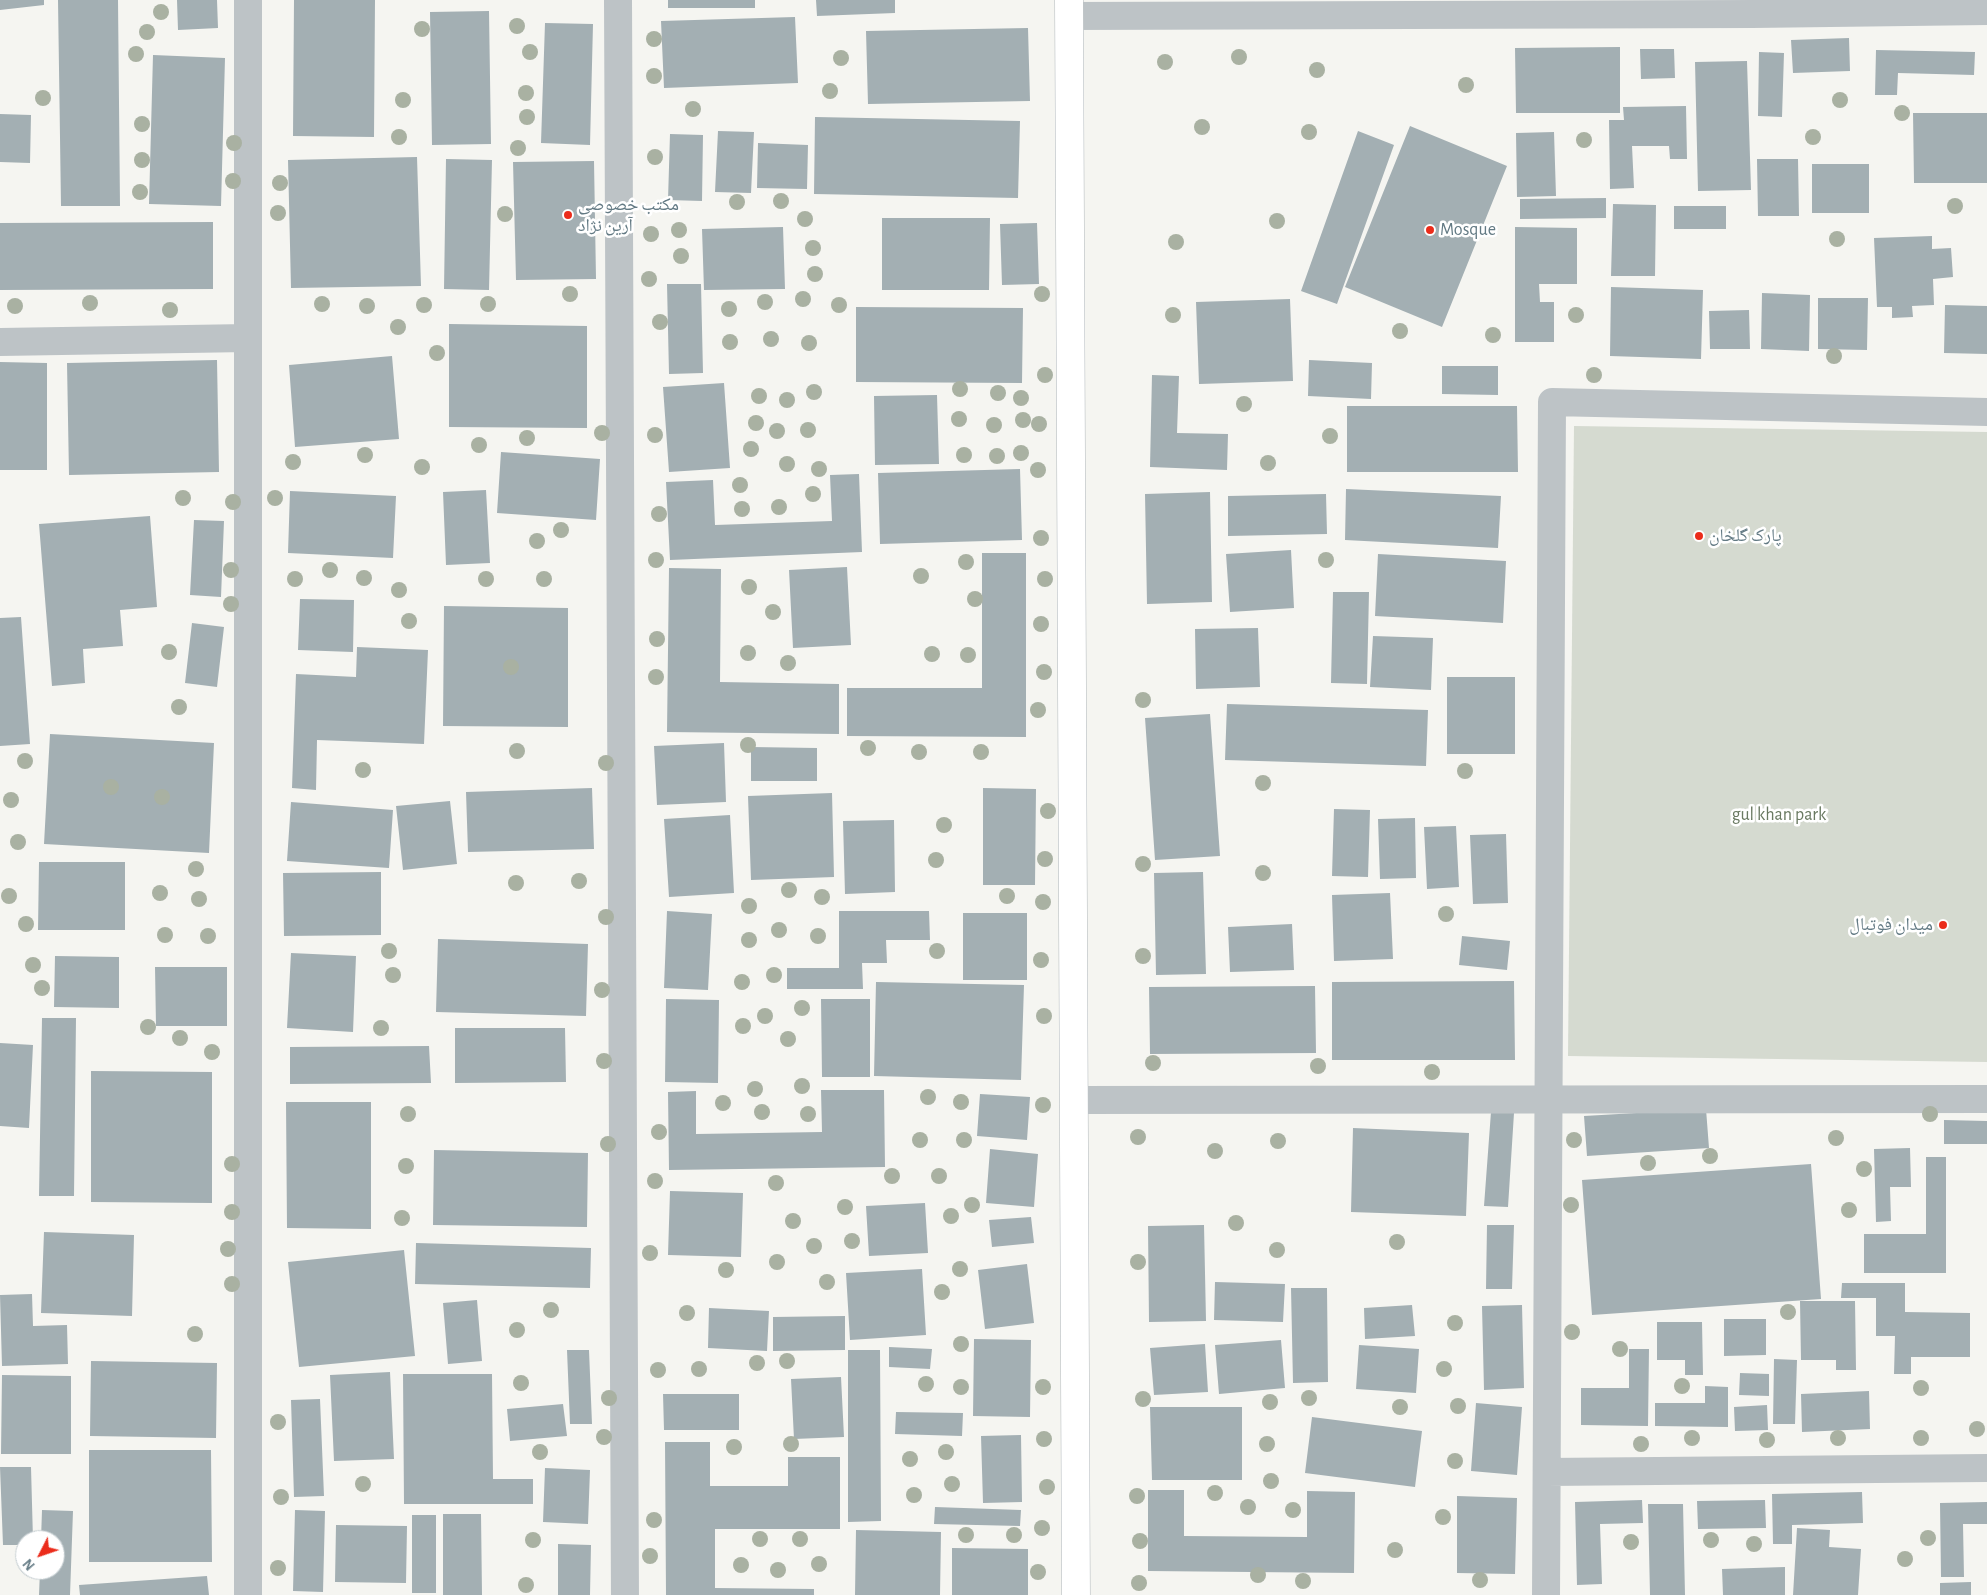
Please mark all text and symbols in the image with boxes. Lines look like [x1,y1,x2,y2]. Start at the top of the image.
place label: مکتب خصوصی آرین نژاد [578,194,679,236]
marker: مکتب خصوصی آرین نژاد [562,209,574,221]
place label: Mosque [1440,219,1496,241]
marker: Mosque [1424,224,1436,236]
place label: پارک گلخان [1709,525,1782,547]
marker: پارک گلخان [1693,530,1705,542]
park label: gul khan park [1732,804,1826,826]
place label: میدان فوتبال [1849,914,1933,936]
marker: میدان فوتبال [1937,919,1949,931]
north arrow [15,1530,65,1580]
text: N [21,1556,38,1572]

